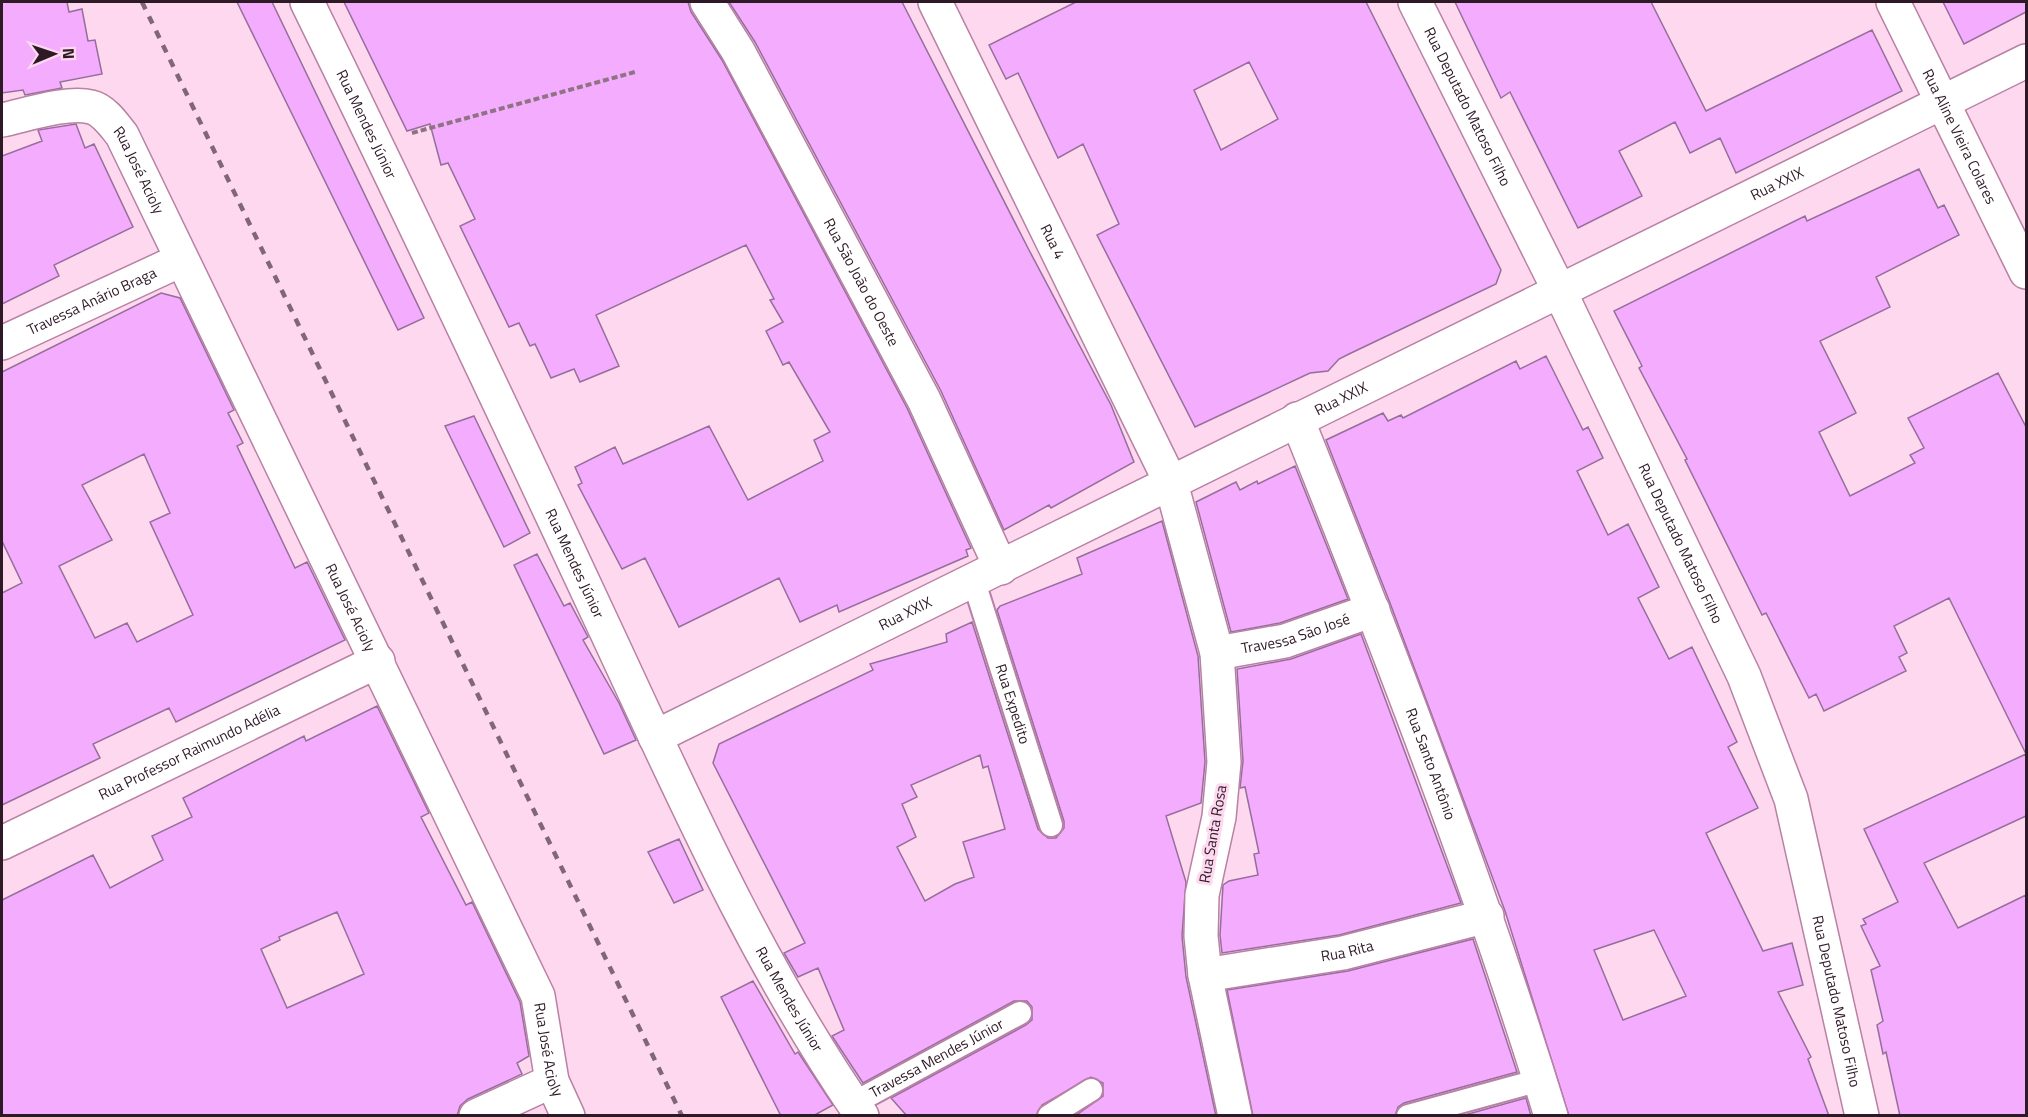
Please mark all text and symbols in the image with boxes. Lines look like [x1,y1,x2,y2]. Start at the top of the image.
street label: Rua Deputado Matoso Filho [1418,23,1517,190]
north arrow [24,24,84,84]
text: N [57,48,81,59]
street label: Rua Aline Vieira Colares [1917,65,2003,208]
street label: Rua Mendes Júnior [331,66,403,183]
street label: Rua José Acioly [108,121,170,218]
street label: Rua XXIX [1746,160,1808,206]
street label: Rua São João do Oeste [818,214,905,350]
street label: Rua 4 [1035,220,1071,263]
street label: Travessa Anário Braga [23,261,160,341]
street label: Rua XXIX [1310,375,1372,421]
street label: Rua Deputado Matoso Filho [1633,459,1729,627]
street label: Rua Mendes Júnior [539,505,611,622]
street label: Rua José Acioly [320,559,382,655]
street label: Rua XXIX [874,590,936,636]
street label: Travessa São José [1239,607,1353,660]
street label: Rua Expedito [990,661,1037,747]
street label: Rua Professor Raimundo Adélia [94,698,284,806]
street label: Rua Santo Antônio [1400,705,1462,823]
street label: Rua Santa Rosa [1193,783,1233,885]
street label: Rua Deputado Matoso Filho [1806,913,1867,1089]
street label: Rua Rita [1319,934,1376,967]
street label: Rua Mendes Júnior [750,942,829,1056]
street label: Rua José Acioly [528,1001,570,1100]
street label: Travessa Mendes Júnior [865,1012,1008,1103]

